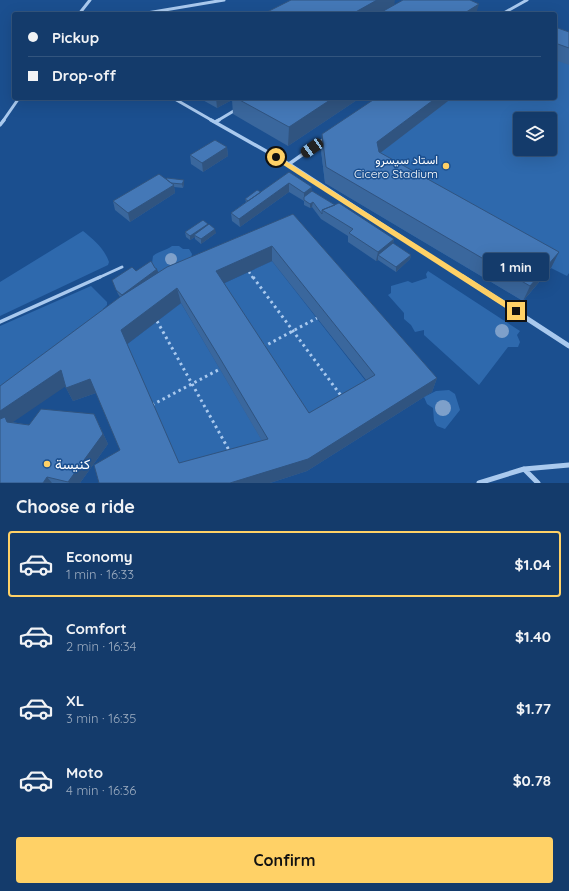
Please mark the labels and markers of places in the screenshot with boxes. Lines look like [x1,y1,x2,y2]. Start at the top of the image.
place label: استاد سيسرو Cicero Stadium [354,152,438,181]
marker: استاد سيسرو Cicero Stadium [441,161,451,171]
place label: كنيسة [55,455,90,473]
marker: كنيسة [42,459,52,469]

